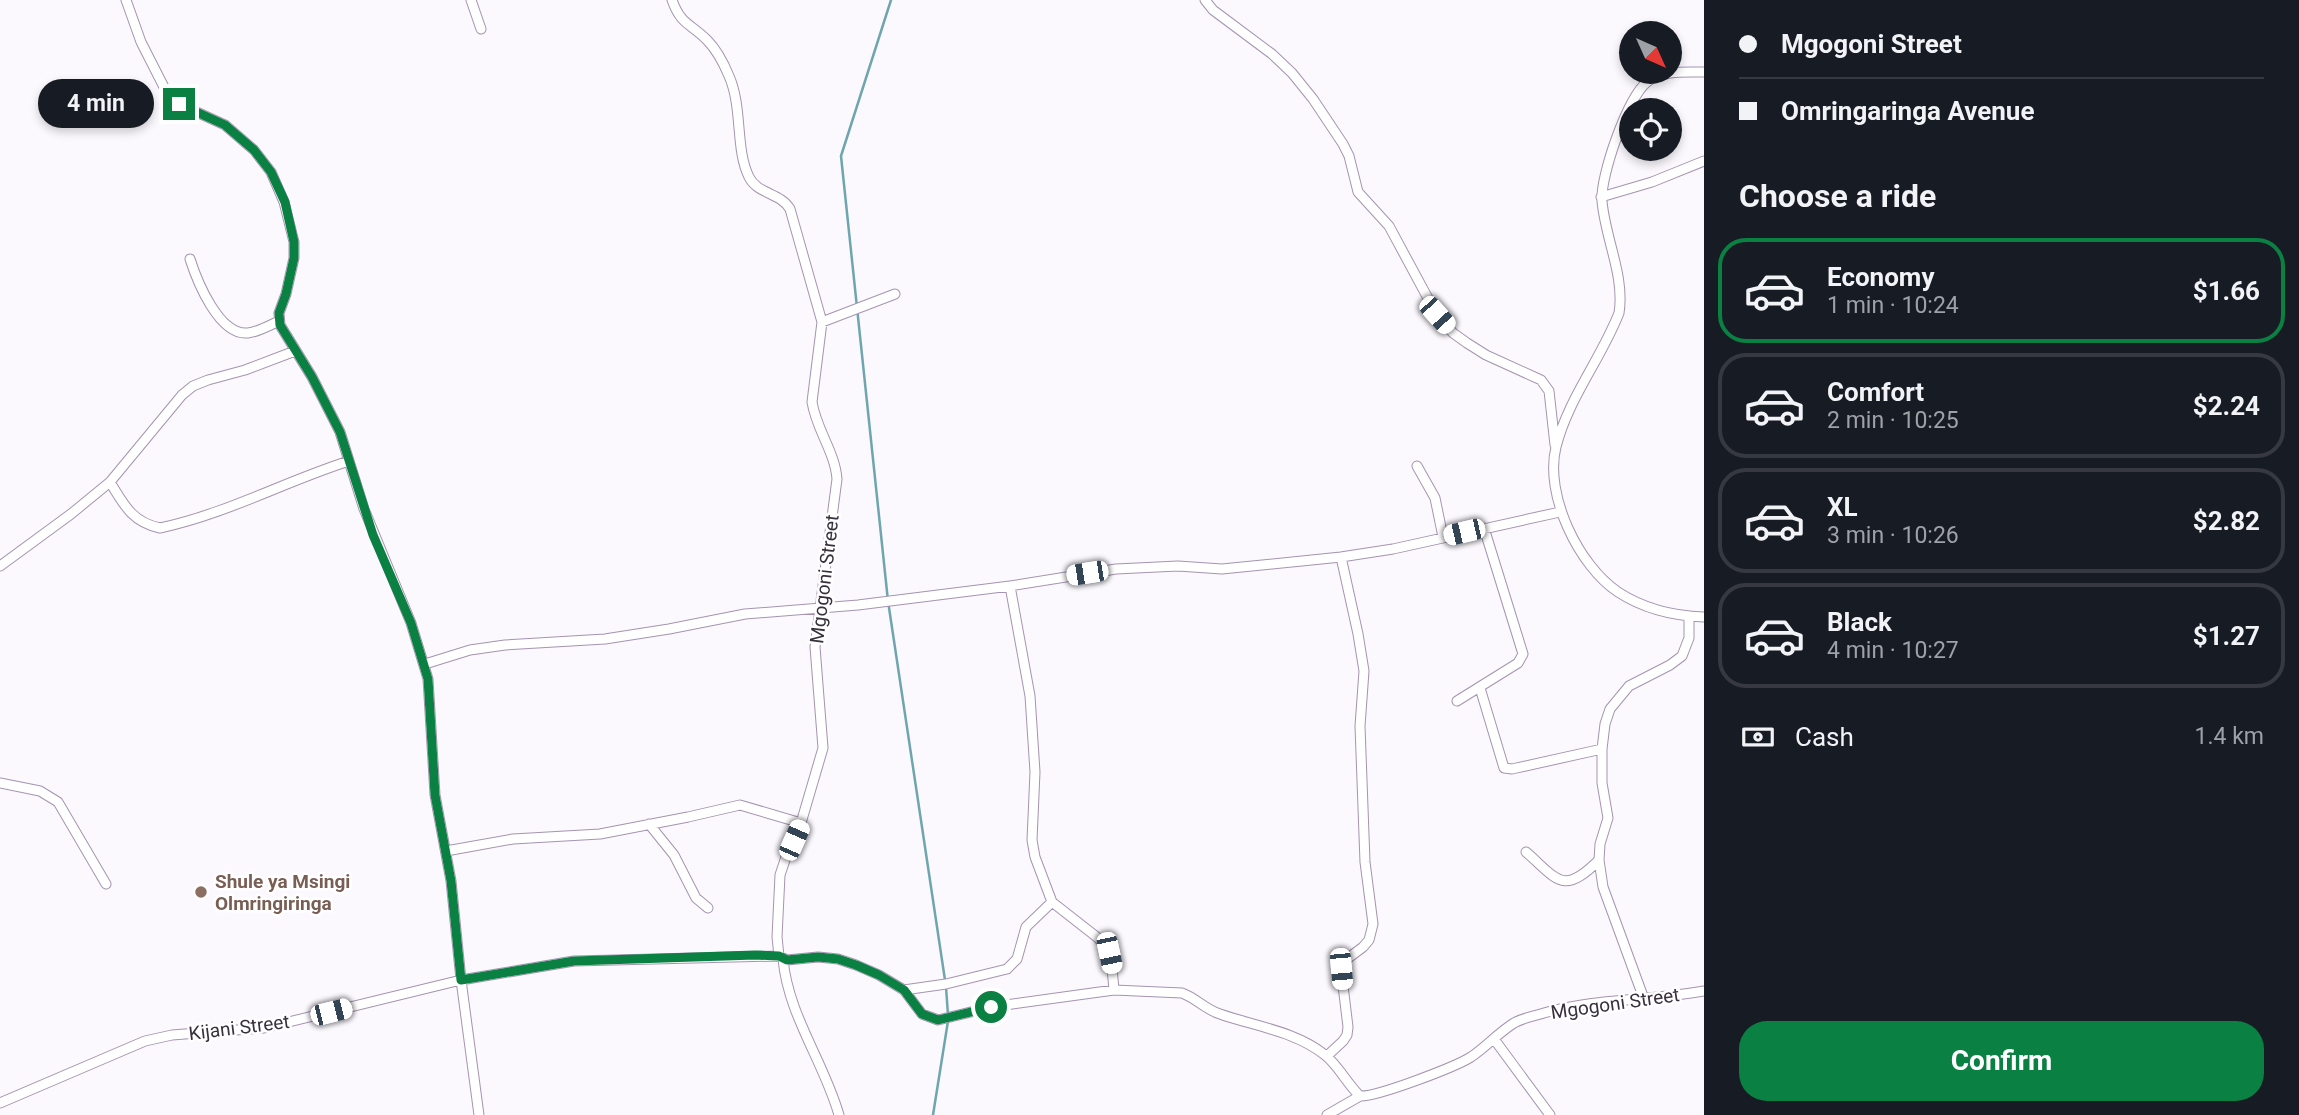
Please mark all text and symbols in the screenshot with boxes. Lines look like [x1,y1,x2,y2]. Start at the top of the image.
north arrow [1619,21,1682,84]
map controls [1619,21,1682,161]
text: Mgogoni Street [1781,29,1962,59]
callout: 4 min [39,80,154,128]
route end [163,88,195,120]
text: 4 min [67,90,125,117]
text: Omringaringa Avenue [1781,96,2034,126]
button: locate [1619,98,1682,161]
text: Choose a ride [1739,177,1936,215]
icon: car [1743,259,1806,322]
text: Economy [1827,262,1934,292]
text: $1.66 [2193,276,2260,306]
car [1416,292,1459,338]
text: 1 min · 10:24 [1827,292,1959,319]
icon: car [1743,374,1806,437]
text: Comfort [1827,377,1924,407]
text: $2.24 [2193,391,2260,421]
text: 2 min · 10:25 [1827,407,1959,434]
icon: car [1743,489,1806,552]
text: XL [1827,492,1858,522]
text: $2.82 [2193,506,2260,536]
street label: Mgogoni Street [805,513,844,645]
car [1442,517,1487,547]
text: 3 min · 10:26 [1827,522,1959,549]
car [1065,559,1110,587]
icon: car [1743,604,1806,667]
text: Black [1827,607,1892,637]
text: $1.27 [2193,621,2260,651]
text: 4 min · 10:27 [1827,637,1959,664]
icon: cash [1739,718,1777,756]
text: Cash [1795,722,1854,752]
text: 1.4 km [2195,723,2264,750]
car [776,817,813,863]
place label: Shule ya Msingi Olmringiringa [215,870,350,915]
marker: Shule ya Msingi Olmringiringa [193,884,209,900]
car [1095,930,1124,976]
car [1329,947,1354,991]
street label: Mgogoni Street [1549,983,1681,1024]
route start [975,991,1007,1023]
car [309,997,354,1027]
street label: Kijani Street [187,1010,291,1045]
button: Confirm [1739,1021,2264,1101]

